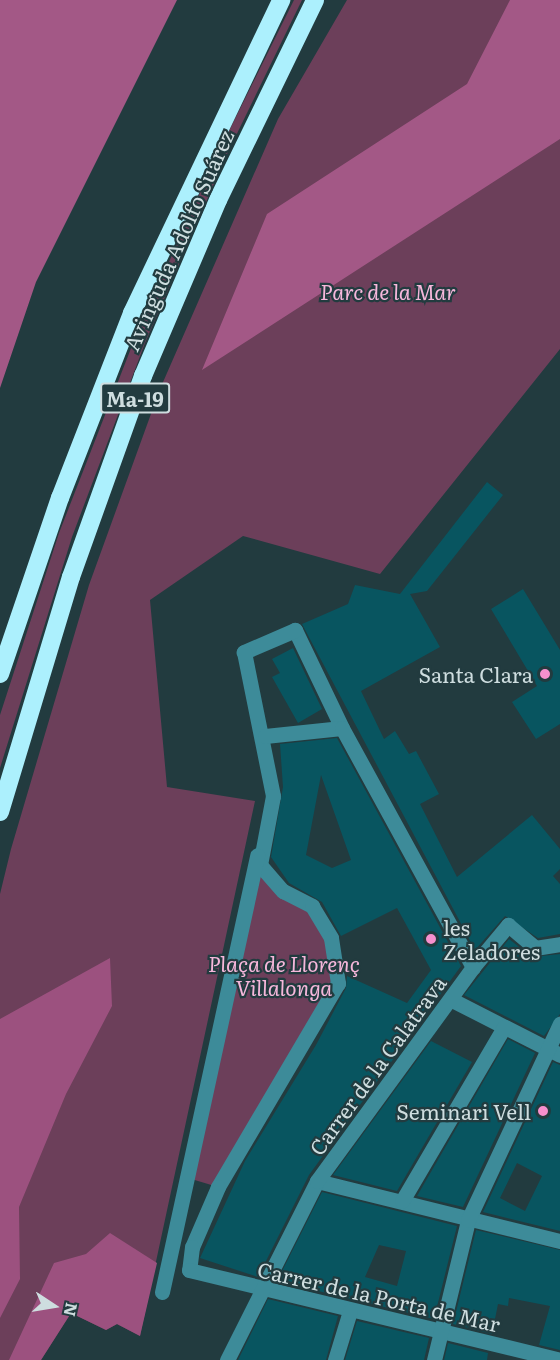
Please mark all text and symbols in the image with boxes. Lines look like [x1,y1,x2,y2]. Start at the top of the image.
street label: Avinguda Adolfo Suárez [118,126,238,354]
park label: Parc de la Mar [320,278,456,304]
road number: Ma-19 [99,381,171,415]
place label: Santa Clara [419,661,533,687]
marker: Santa Clara [538,667,552,681]
place label: les Zeladores [443,914,540,964]
marker: les Zeladores [424,932,438,946]
park label: Plaça de Llorenç Villalonga [208,950,360,1000]
street label: Carrer de la Calatrava [303,970,451,1160]
place label: Seminari Vell [396,1098,531,1124]
marker: Seminari Vell [536,1104,550,1118]
street label: Carrer de la Porta de Mar [255,1256,503,1336]
north arrow [24,1276,84,1336]
text: N [58,1301,85,1319]

